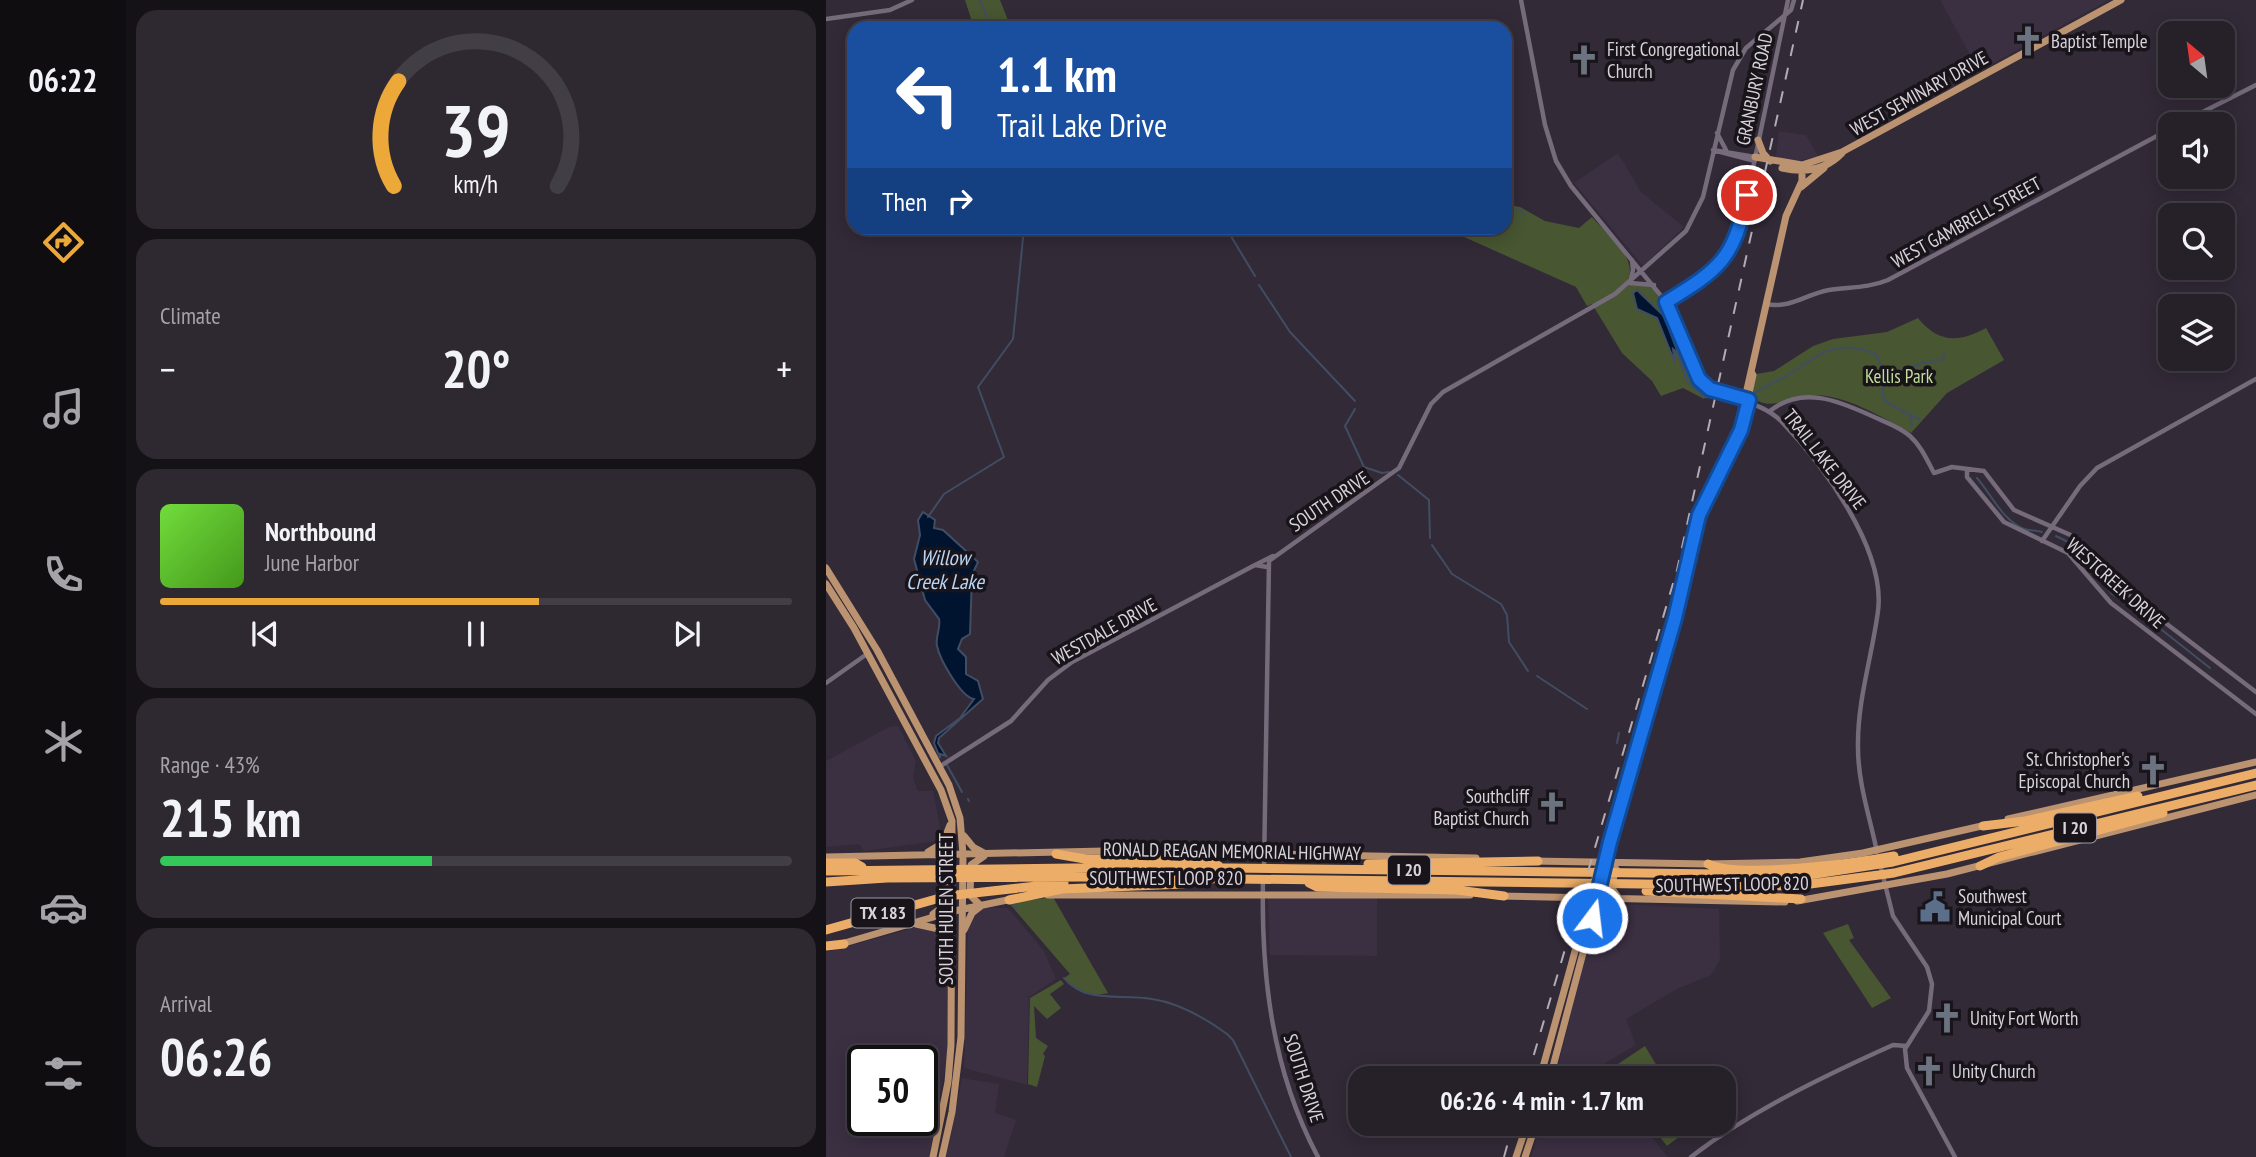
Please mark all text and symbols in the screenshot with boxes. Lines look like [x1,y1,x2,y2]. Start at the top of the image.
north arrow [2158,21,2235,98]
map controls [2158,21,2235,371]
church icon: Baptist Temple [2011,24,2045,58]
place label: Baptist Temple [2051,29,2148,53]
street label: GRANBURY ROAD [1730,31,1778,147]
place label: First Congregational Church [1607,37,1740,83]
text: 1.1 km [997,42,1117,106]
church icon: First Congregational Church [1567,43,1601,77]
street label: WEST SEMINARY DRIVE [1846,45,1992,141]
icon: left [882,49,973,140]
text: 06:22 [28,59,98,101]
text: 39 [441,82,511,176]
text: Trail Lake Drive [997,104,1167,146]
button: sound [2158,112,2235,189]
pin [1717,165,1777,225]
text: km/h [454,168,498,200]
street label: WEST GAMBRELL STREET [1887,171,2045,273]
icon: arrive [1728,176,1766,214]
icon: right [941,182,979,220]
text: Then [882,185,927,218]
button: search [2158,203,2235,280]
icon: directions [39,218,88,267]
button: layers [2158,294,2235,371]
text: Climate [160,301,221,330]
text: 20° [442,335,510,402]
text: − [160,344,176,393]
text: + [776,344,792,393]
park label: Kellis Park [1865,364,1934,388]
icon: music [39,384,88,433]
street label: TRAIL LAKE DRIVE [1778,404,1872,514]
street label: SOUTH DRIVE [1284,465,1374,537]
text: Northbound [265,515,376,548]
street label: WESTCREEK DRIVE [2062,532,2170,634]
water label: Willow Creek Lake [906,544,985,595]
text: June Harbor [265,548,359,577]
icon: phone [39,550,88,599]
street label: WESTDALE DRIVE [1047,592,1161,670]
icon: previous [246,615,284,653]
icon: pause [457,615,495,653]
icon: next [668,615,706,653]
icon: climate [39,717,88,766]
place label: St. Christopher's Episcopal Church [2018,747,2130,793]
text: Range · 43% [160,750,260,779]
church icon: St. Christopher's Episcopal Church [2136,753,2170,787]
text: 215 km [160,784,301,851]
place label: Southcliff Baptist Church [1434,784,1530,830]
church icon: Southcliff Baptist Church [1535,790,1569,824]
road number: I 20 [2054,814,2096,842]
street label: SOUTH HULEN STREET [934,832,958,985]
street label: RONALD REAGAN MEMORIAL HIGHWAY [1103,837,1362,865]
road number: I 20 [1388,856,1430,884]
street label: SOUTHWEST LOOP 820 [1089,866,1243,890]
street label: SOUTHWEST LOOP 820 [1655,871,1809,897]
position arrow [1555,881,1629,955]
icon: car [39,883,88,932]
place label: Southwest Municipal Court [1958,884,2062,930]
public building icon: Southwest Municipal Court [1918,890,1952,924]
road number: TX 183 [851,898,914,928]
text: Arrival [160,989,212,1018]
church icon: Unity Fort Worth [1930,1001,1964,1035]
place label: Unity Fort Worth [1970,1006,2078,1030]
text: 06:26 [160,1023,272,1090]
street label: SOUTH DRIVE [1278,1031,1330,1125]
speed limit sign: 50 [847,1045,938,1136]
icon: filters [39,1049,88,1098]
church icon: Unity Church [1912,1054,1946,1088]
place label: Unity Church [1952,1059,2036,1083]
text: 06:26 · 4 min · 1.7 km [1440,1084,1644,1117]

